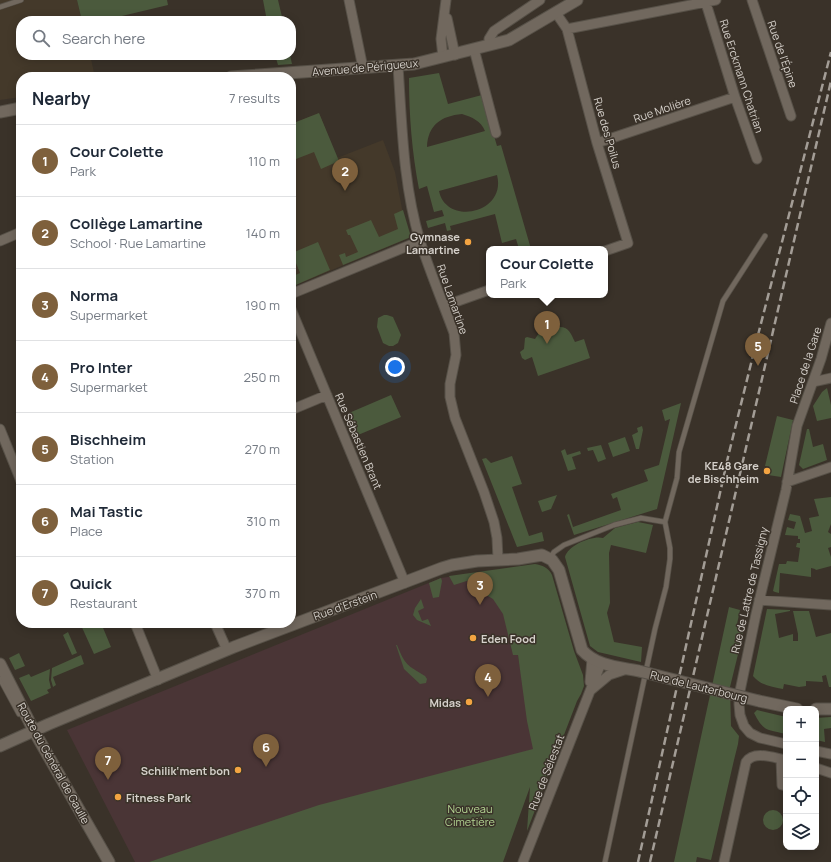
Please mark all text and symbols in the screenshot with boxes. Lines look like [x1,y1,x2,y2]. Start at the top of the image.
search box [16,16,296,60]
street label: Rue Erckmann Chatrian [717,17,767,135]
street label: Rue de l'Épine [764,18,802,90]
icon: search [30,27,52,49]
text: Search here [62,28,145,49]
street label: Avenue de Périgueux [311,55,419,79]
text: Nearby [32,87,90,110]
text: 7 results [229,89,280,107]
street label: Rue Molière [631,92,693,126]
street label: Rue des Poilus [591,96,625,171]
text: Cour Colette [70,141,163,162]
text: 1 [42,152,48,170]
text: 110 m [248,152,280,170]
pin: 2 [332,158,358,191]
text: Park [70,162,96,180]
text: Collège Lamartine [70,213,203,234]
text: 2 [41,224,49,242]
text: 140 m [246,224,280,242]
place label: Gymnase Lamartine [406,229,460,257]
text: School · Rue Lamartine [70,234,206,252]
marker: Gymnase Lamartine [463,237,473,247]
popup [486,246,608,298]
text: Cour Colette [500,253,594,274]
street label: Rue Lamartine [434,262,472,337]
text: Park [500,274,526,292]
text: Norma [70,285,118,306]
text: 3 [41,296,49,314]
text: 190 m [245,296,280,314]
text: Supermarket [70,306,148,324]
pin: 1 [534,311,560,344]
street label: Place de la Gare [785,324,825,405]
pin: 5 [745,333,771,366]
text: Pro Inter [70,357,132,378]
your location [385,357,405,377]
text: 4 [41,368,49,386]
text: 250 m [244,368,280,386]
text: Supermarket [70,378,148,396]
street label: Rue Sébastien Brant [332,391,386,491]
text: Bischheim [70,429,146,450]
text: 5 [41,440,49,458]
text: 270 m [245,440,280,458]
text: Station [70,450,114,468]
place label: KE48 Gare de Bischheim [688,458,759,486]
marker: KE48 Gare de Bischheim [762,466,772,476]
text: Mai Tastic [70,501,143,522]
text: 6 [41,512,49,530]
text: 310 m [246,512,280,530]
text: Place [70,522,103,540]
street label: Rue de Lattre de Tassigny [727,525,771,655]
pin: 3 [467,572,493,605]
text: Quick [70,573,112,594]
text: 7 [42,584,48,602]
text: 370 m [245,584,280,602]
street label: Rue d'Erstein [311,587,379,623]
text: Restaurant [70,594,137,612]
place label: Eden Food [481,631,536,646]
marker: Eden Food [468,633,478,643]
pin: 4 [475,664,501,697]
street label: Rue de Lauterbourg [649,667,749,705]
place label: Midas [429,695,461,710]
marker: Midas [464,697,474,707]
street label: Route du Général de Gaulle [14,700,94,827]
map controls [783,706,819,850]
button: + [783,706,819,742]
street label: Rue de Sélestat [525,732,567,812]
pin: 6 [253,734,279,767]
button: − [783,742,819,778]
pin: 7 [95,747,121,780]
place label: Schilik‘ment bon [141,763,230,778]
marker: Schilik‘ment bon [233,765,243,775]
button: locate [783,778,819,814]
place label: Fitness Park [126,790,192,805]
marker: Fitness Park [113,792,123,802]
park label: Nouveau Cimetière [445,801,495,829]
button: layers [783,814,819,850]

